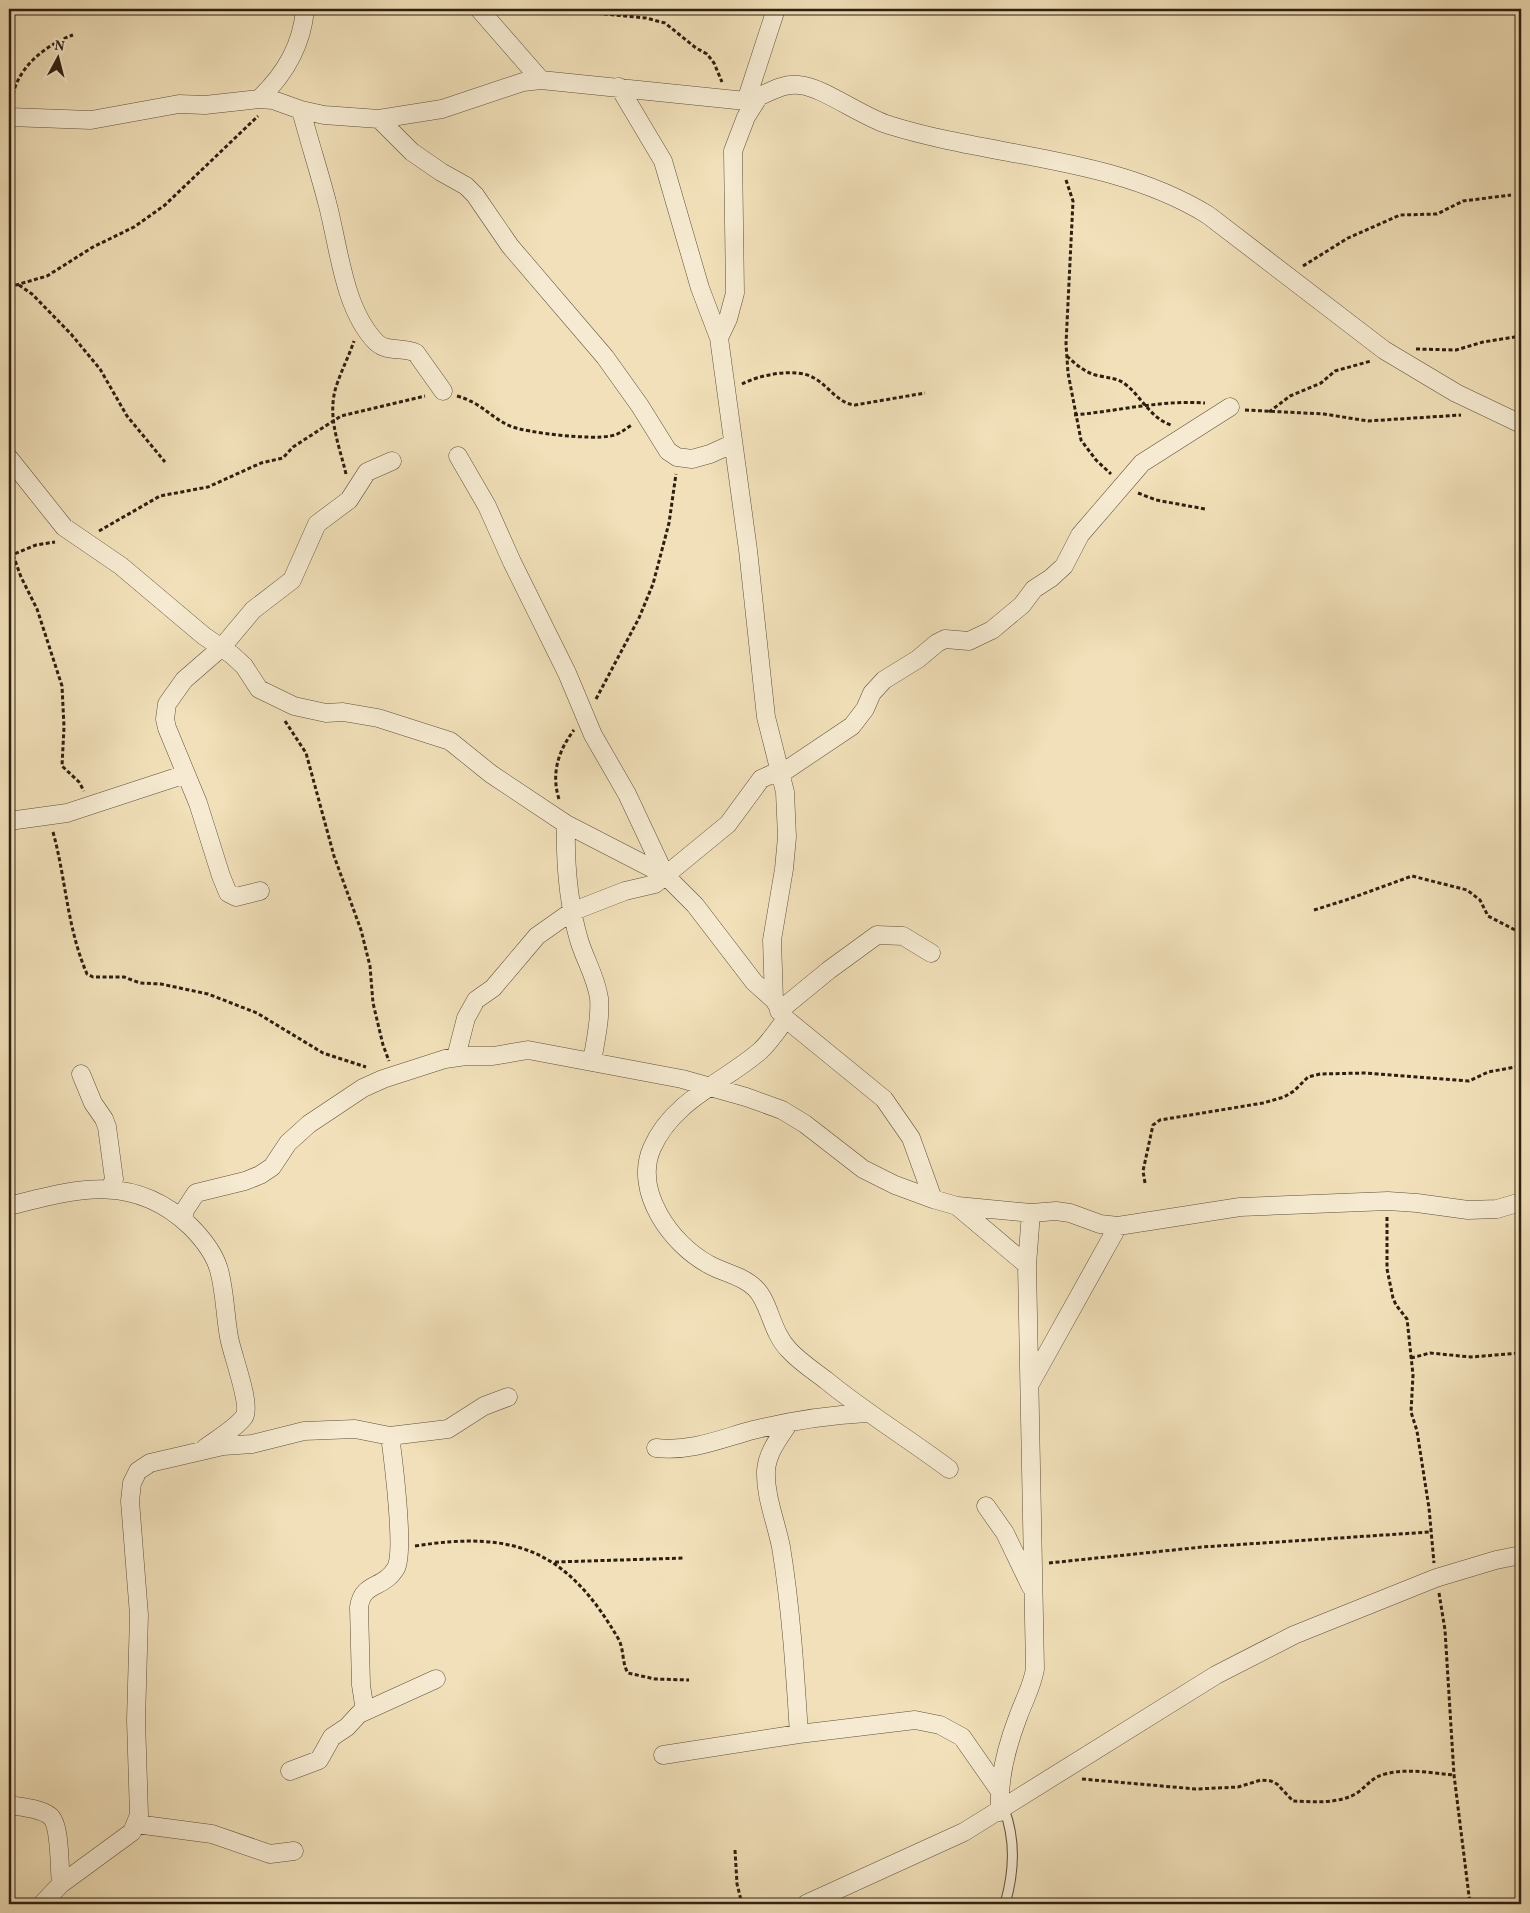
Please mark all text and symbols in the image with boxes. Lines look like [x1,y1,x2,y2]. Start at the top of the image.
north arrow [32,32,82,82]
text: N [53,37,66,57]

